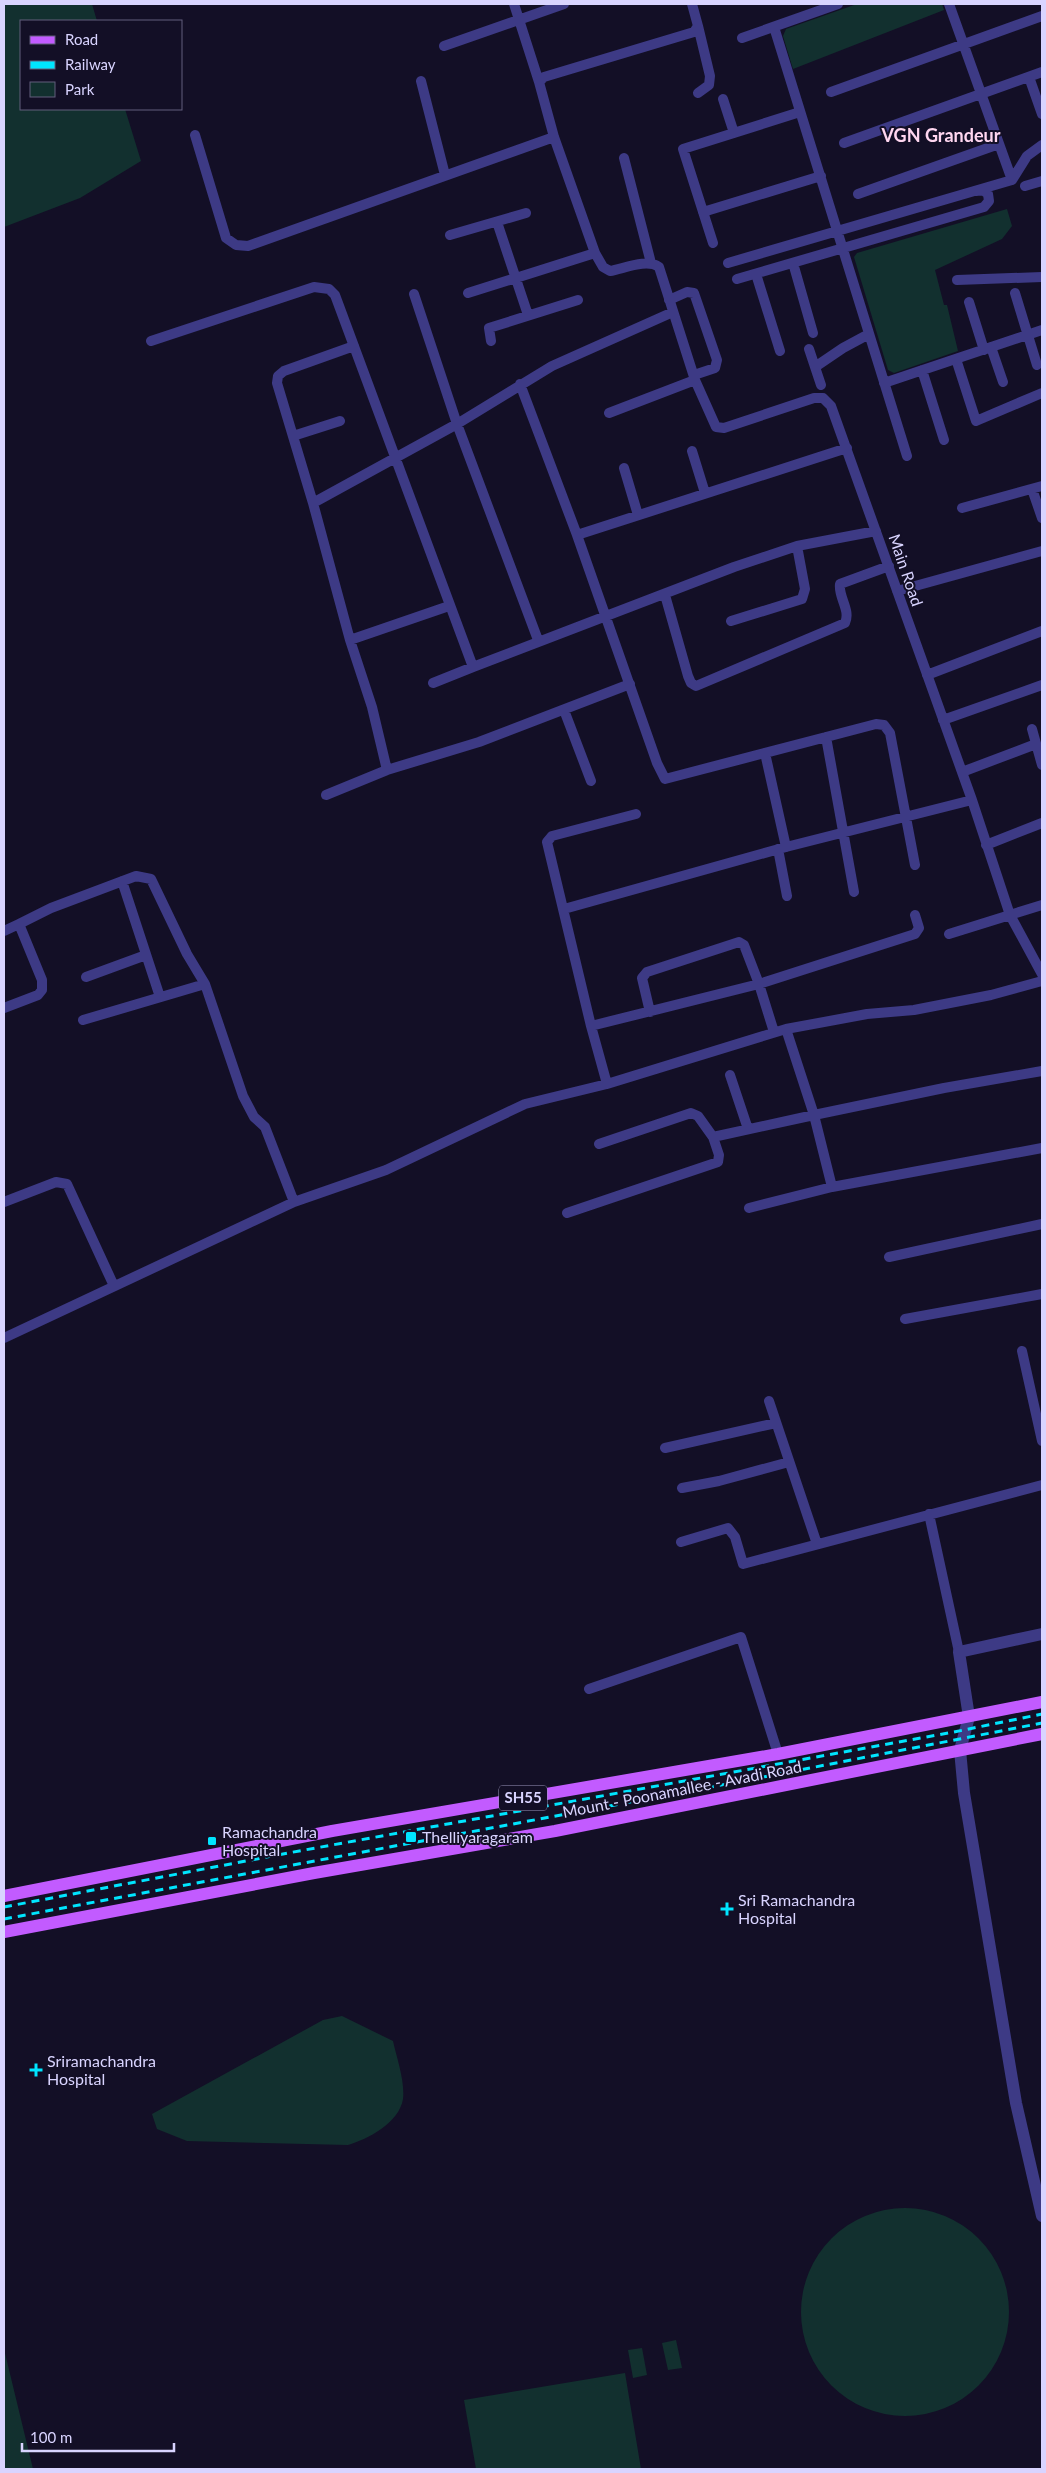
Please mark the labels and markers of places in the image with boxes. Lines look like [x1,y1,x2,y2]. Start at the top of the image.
place label: Ramachandra Hospital [222,1822,317,1859]
place label: Thelliyaragaram [422,1827,533,1846]
marker: Thelliyaragaram [404,1830,418,1844]
marker: Ramachandra Hospital [206,1835,218,1847]
place label: Sri Ramachandra Hospital [738,1890,855,1927]
marker: Sri Ramachandra Hospital [720,1902,734,1916]
place label: Sriramachandra Hospital [47,2051,156,2088]
marker: Sriramachandra Hospital [29,2063,43,2077]

